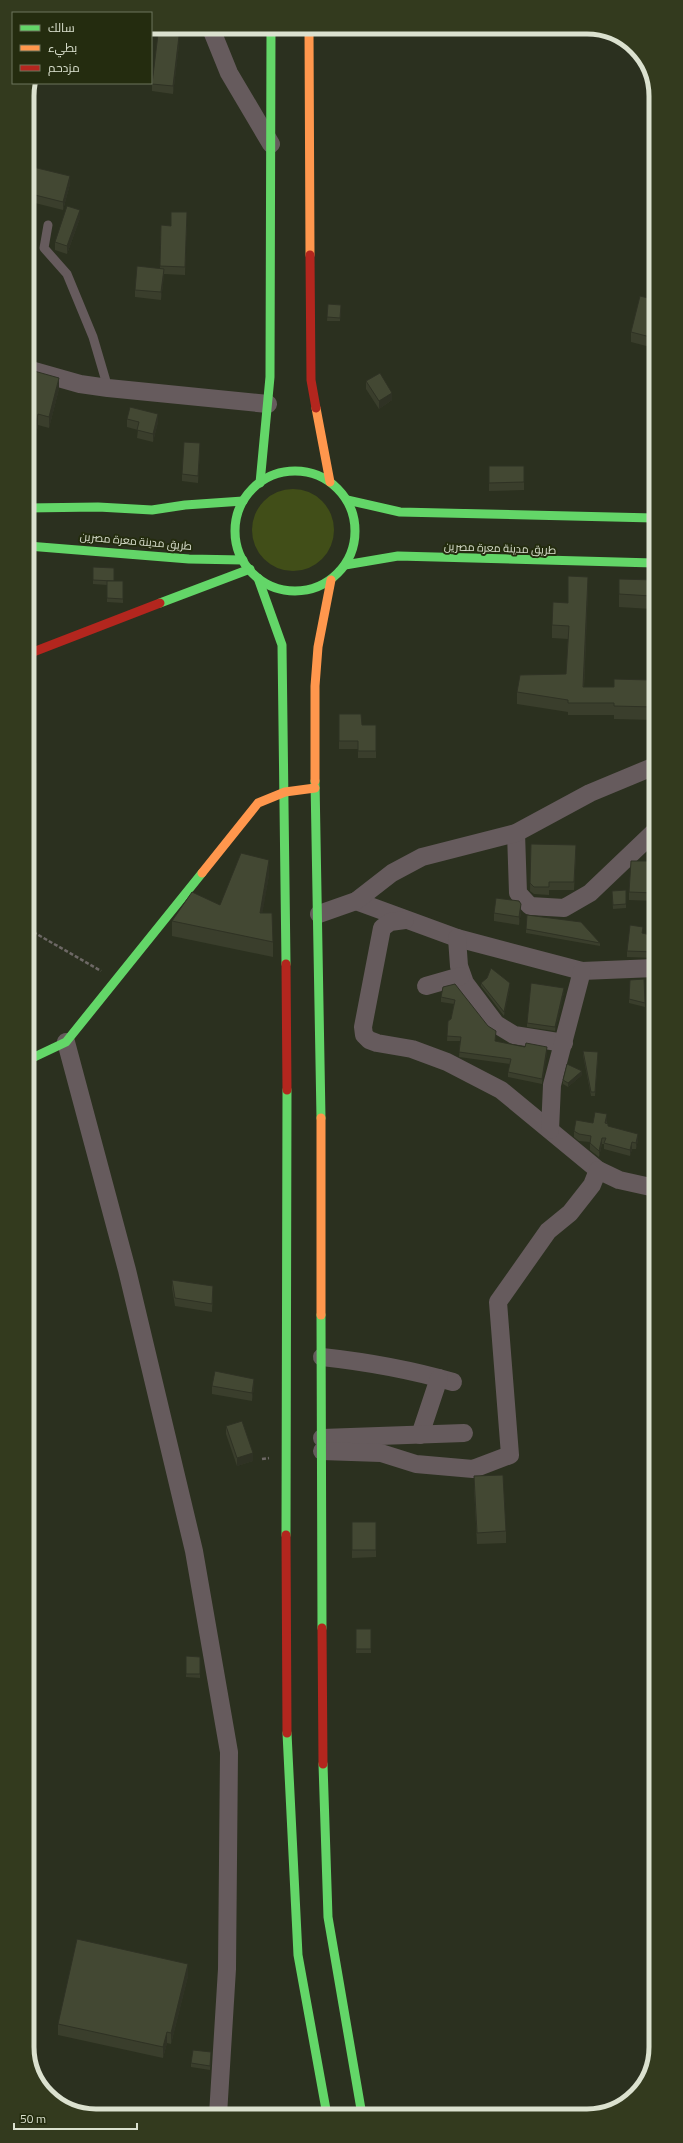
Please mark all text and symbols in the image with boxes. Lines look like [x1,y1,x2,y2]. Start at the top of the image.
legend [12,12,152,84]
text: سالك [48,18,75,37]
text: بطيء [48,38,77,58]
text: مزدحم [48,58,80,77]
street label: طريق مدينة معرة مصرين [79,528,193,554]
street label: طريق مدينة معرة مصرين [443,538,557,558]
scale bar [14,2105,137,2131]
text: 50 m [20,2109,46,2128]

